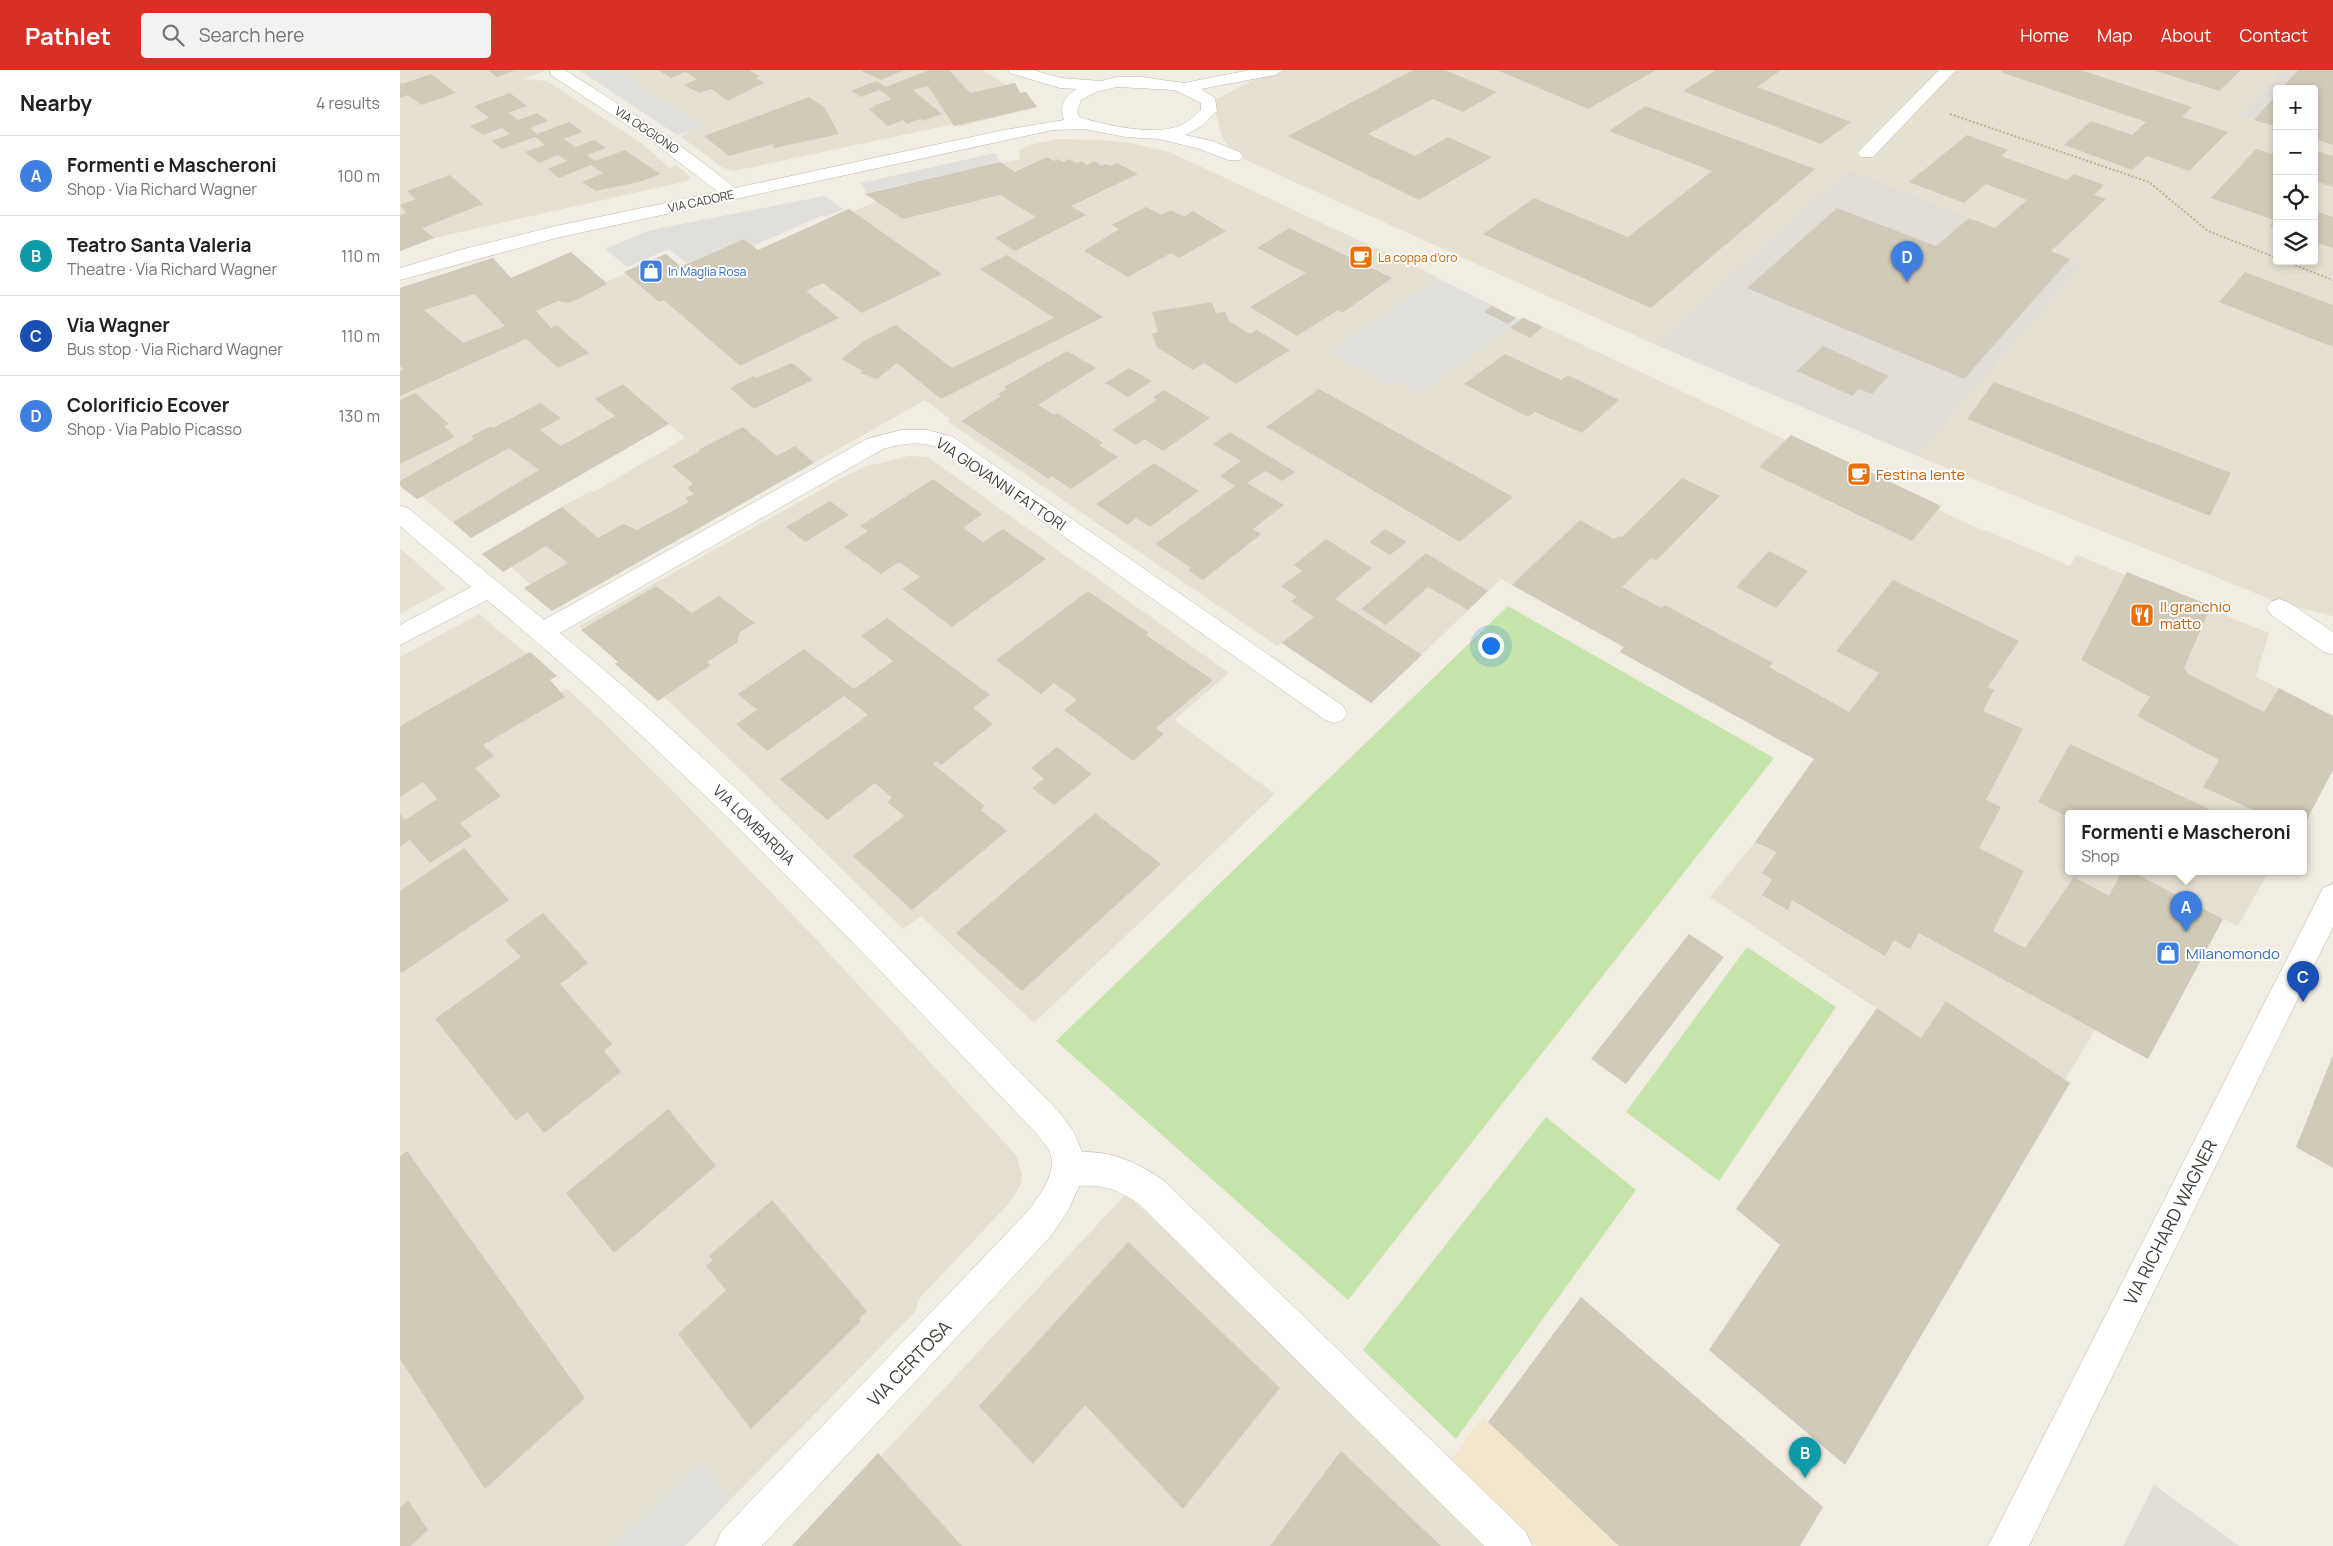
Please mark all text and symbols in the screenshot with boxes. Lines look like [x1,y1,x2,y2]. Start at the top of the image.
search box [141,13,491,58]
text: Pathlet [25,19,111,52]
icon: search [159,21,187,49]
text: Search here [199,22,304,48]
text: Home [2020,23,2069,47]
text: Map [2097,23,2133,47]
text: About [2161,23,2211,47]
text: Contact [2239,23,2308,47]
map controls [2273,85,2318,265]
button: + [2273,85,2318,130]
text: Nearby [20,89,92,117]
text: 4 results [316,92,380,114]
street label: VIA OGGIONO [612,102,683,158]
button: − [2273,130,2318,175]
text: Formenti e Mascheroni [67,152,277,178]
text: A [31,165,41,187]
text: 100 m [337,165,380,187]
button: locate [2273,175,2318,220]
text: Shop · Via Richard Wagner [67,178,257,200]
street label: VIA CADORE [666,186,736,216]
button: layers [2273,220,2318,265]
text: Teatro Santa Valeria [67,232,252,258]
pin: D [1891,241,1923,282]
cafe icon: La coppa d'oro [1348,244,1374,270]
text: B [31,245,41,267]
text: 110 m [341,245,380,267]
place label: La coppa d'oro [1378,249,1457,266]
text: Theatre · Via Richard Wagner [67,258,277,280]
shop icon: In Maglia Rosa [638,258,664,284]
place label: In Maglia Rosa [668,263,746,280]
text: Via Wagner [67,312,170,338]
text: C [30,325,42,347]
text: 110 m [341,325,380,347]
text: Bus stop · Via Richard Wagner [67,338,283,360]
text: Colorificio Ecover [67,392,229,418]
text: D [30,405,42,427]
text: 130 m [338,405,380,427]
text: Shop · Via Pablo Picasso [67,418,242,440]
street label: VIA GIOVANNI FATTORI [932,433,1070,535]
cafe icon: Festina lente [1846,461,1872,487]
place label: Festina lente [1876,464,1965,485]
place label: Il granchio matto [2160,596,2231,634]
restaurant icon: Il granchio matto [2129,602,2155,628]
your location [1478,633,1504,659]
street label: VIA LOMBARDIA [708,780,800,870]
popup [2065,810,2307,875]
text: Formenti e Mascheroni [2081,819,2291,845]
text: Shop [2081,845,2120,867]
pin: A [2170,891,2202,932]
shop icon: Milanomondo [2155,940,2181,966]
place label: Milanomondo [2186,943,2280,964]
pin: C [2287,961,2319,1002]
street label: VIA RICHARD WAGNER [2118,1135,2222,1309]
street label: VIA CERTOSA [862,1314,957,1411]
pin: B [1789,1437,1821,1478]

